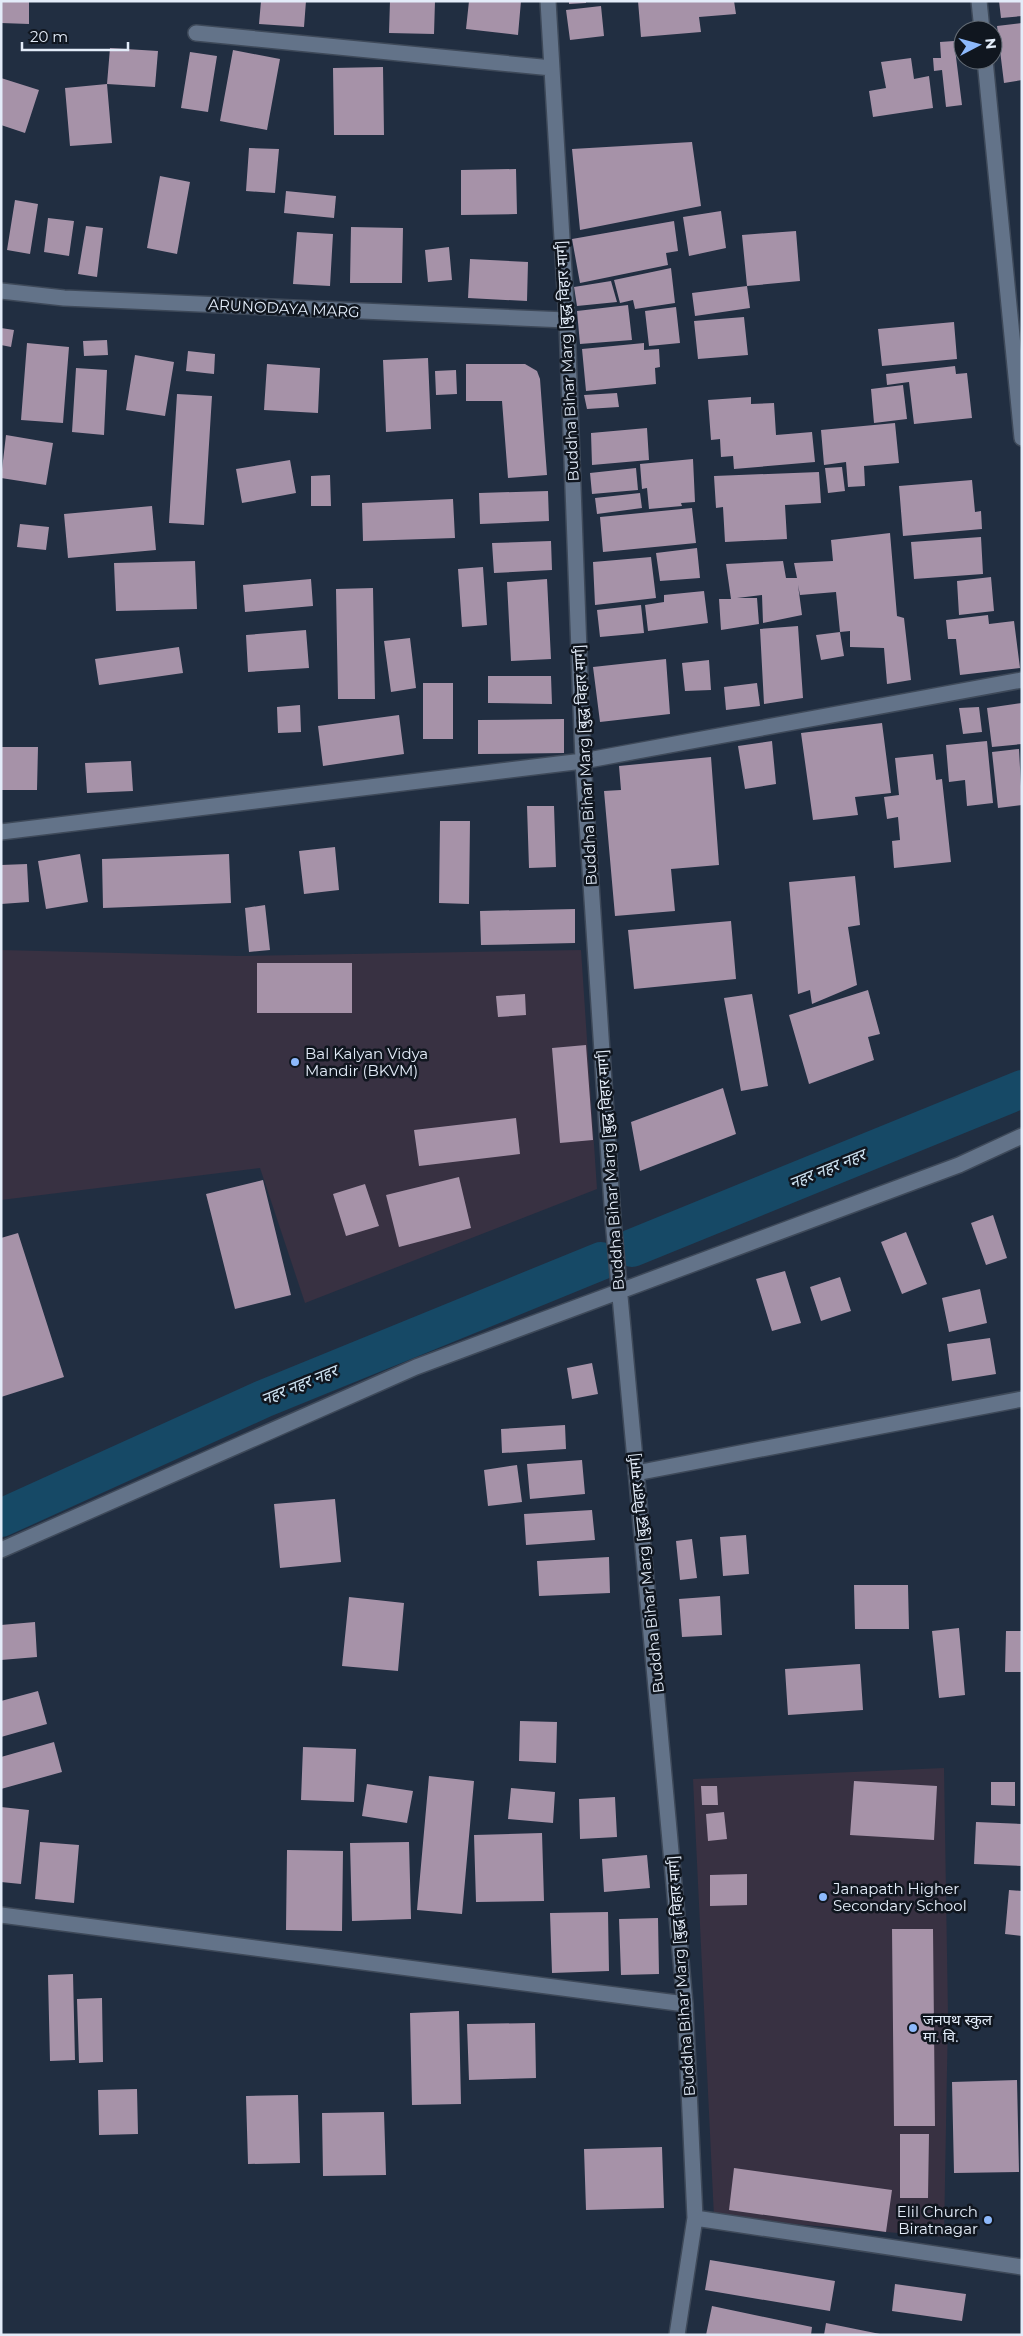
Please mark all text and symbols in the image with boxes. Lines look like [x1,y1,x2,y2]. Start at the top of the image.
scale bar [22,20,129,52]
north arrow [953,20,1003,70]
text: 20 m [30,27,68,46]
text: N [981,37,1000,50]
street label: Buddha Bihar Marg [बुद्ध विहार मार्ग] [551,240,584,482]
street label: ARUNODAYA MARG [208,295,360,321]
street label: Buddha Bihar Marg [बुद्ध विहार मार्ग] [569,644,602,886]
place label: Bal Kalyan Vidya Mandir (BKVM) [305,1044,428,1080]
street label: Buddha Bihar Marg [बुद्ध विहार मार्ग] [592,1049,629,1291]
marker: Bal Kalyan Vidya Mandir (BKVM) [289,1056,301,1068]
water label: नहर नहर नहर [786,1144,871,1193]
water label: नहर नहर नहर [258,1360,343,1409]
street label: Buddha Bihar Marg [बुद्ध विहार मार्ग] [624,1452,669,1694]
street label: Buddha Bihar Marg [बुद्ध विहार मार्ग] [663,1855,700,2097]
place label: Janapath Higher Secondary School [832,1879,967,1915]
marker: Janapath Higher Secondary School [817,1891,829,1903]
place label: जनपथ स्कुल मा. वि. [923,2010,993,2046]
marker: जनपथ स्कुल मा. वि. [907,2022,919,2034]
place label: Elil Church Biratnagar [897,2202,978,2238]
marker: Elil Church Biratnagar [982,2214,994,2226]

